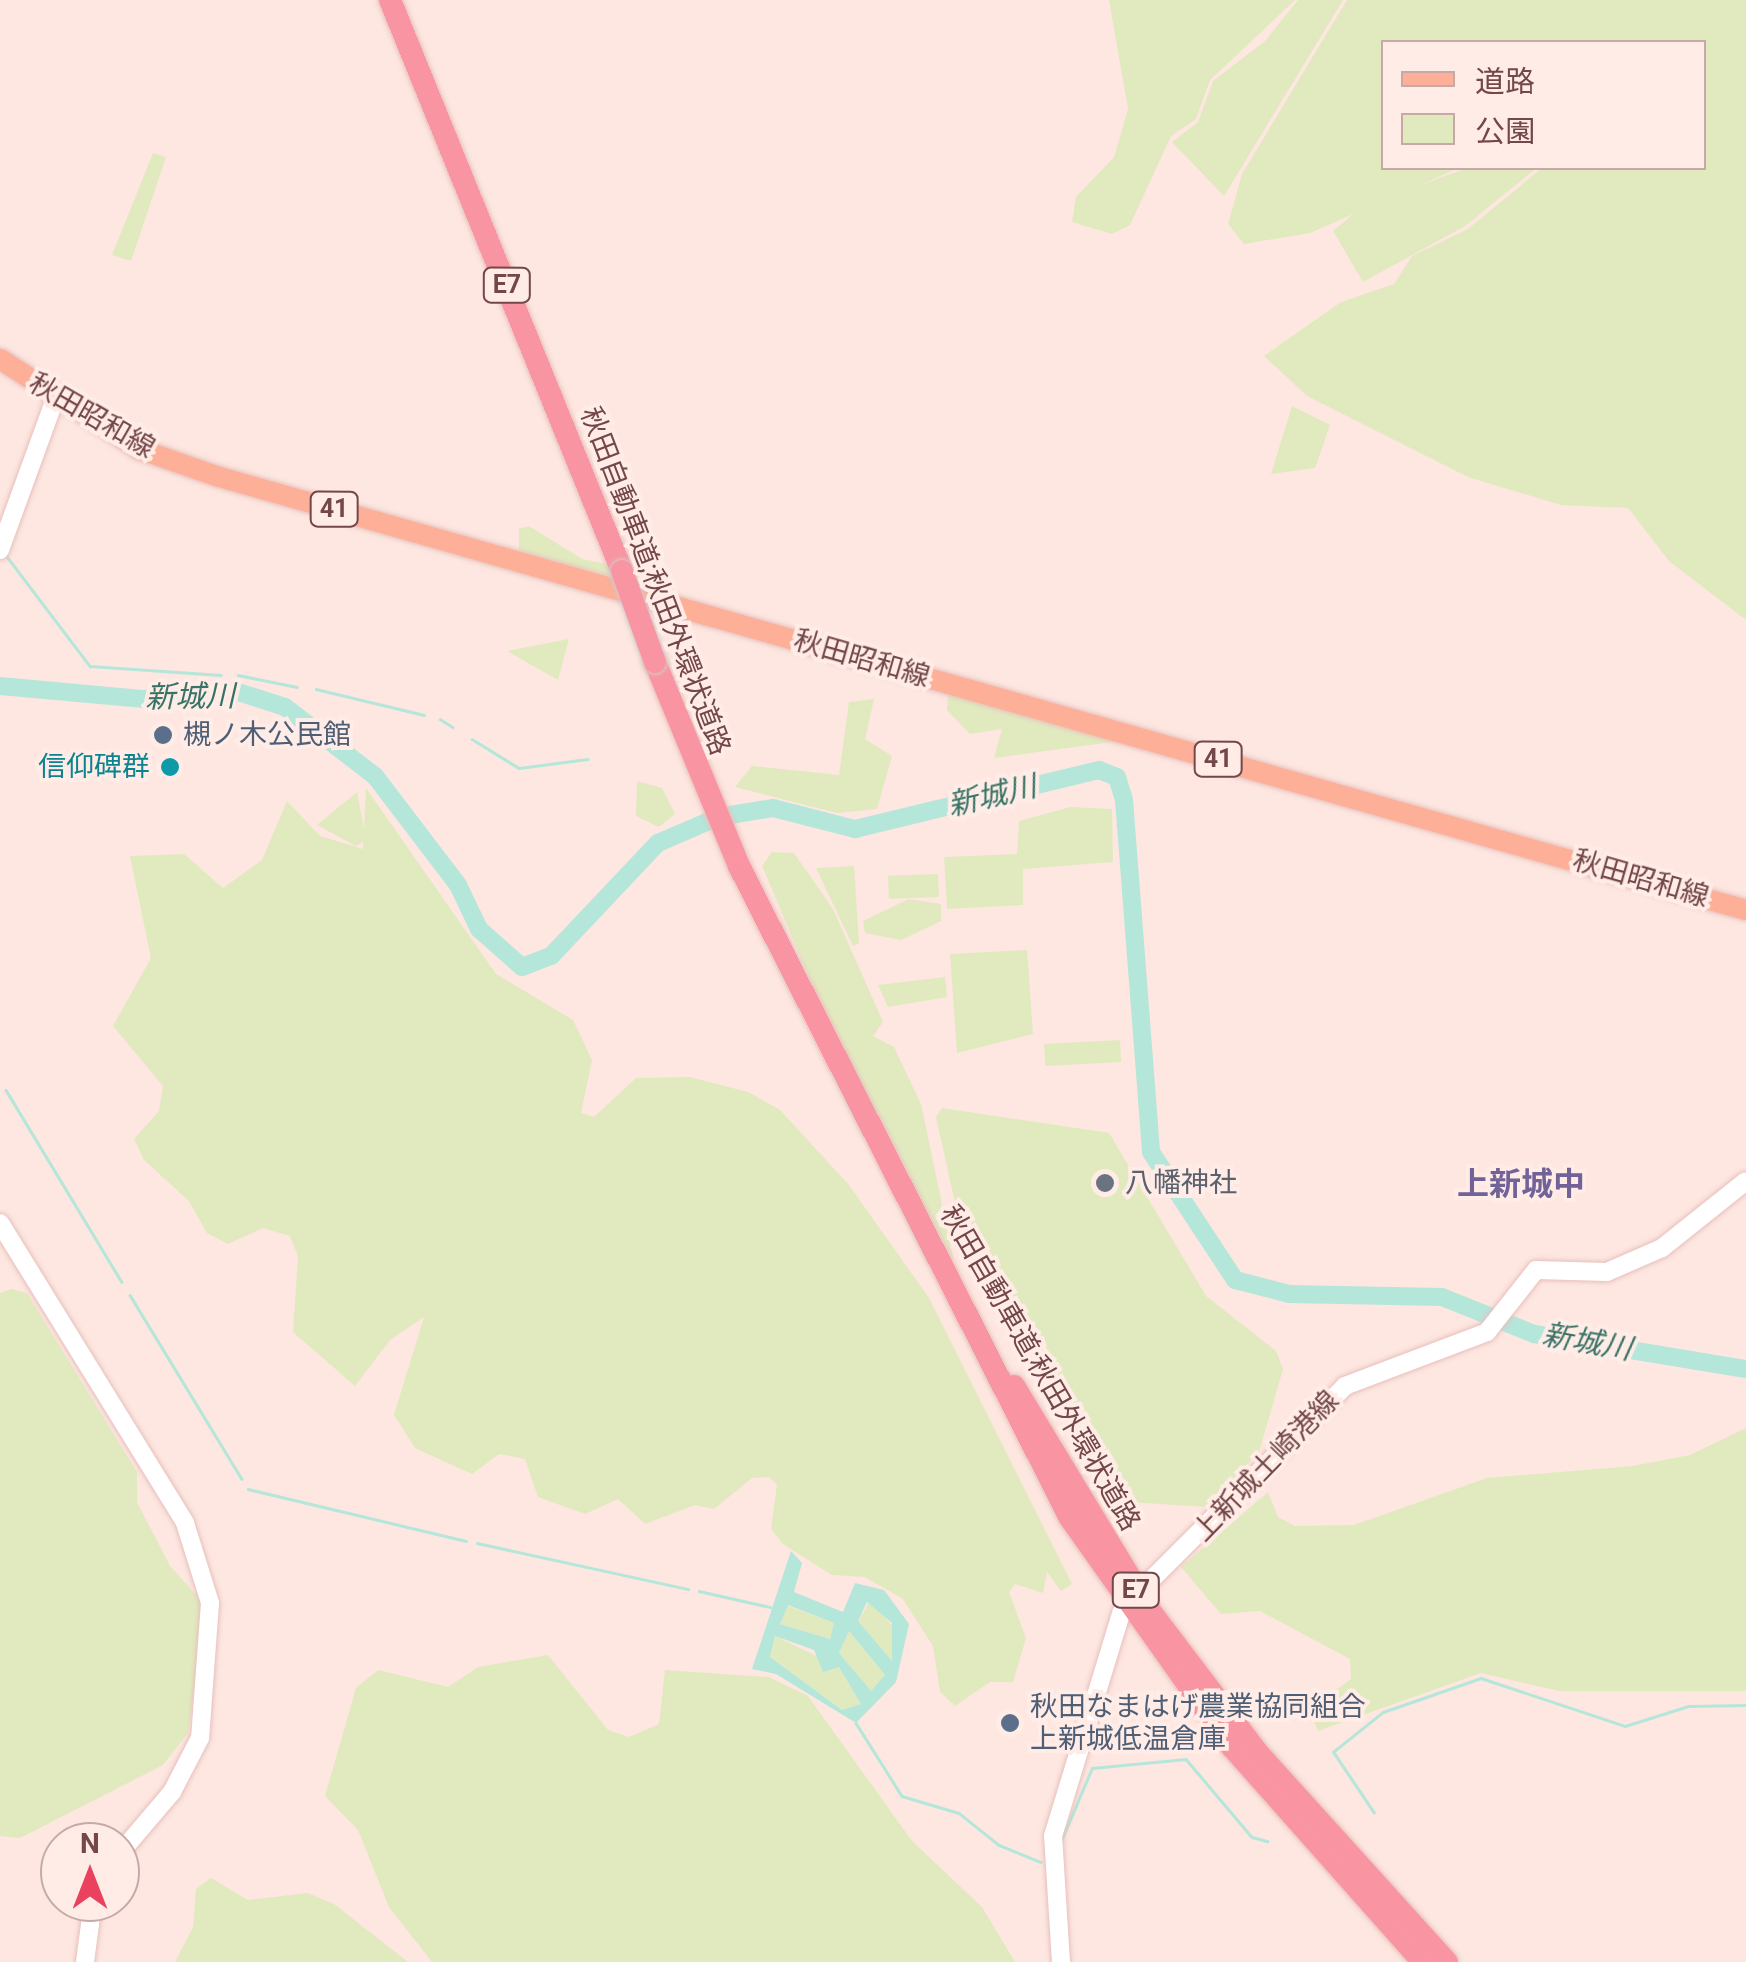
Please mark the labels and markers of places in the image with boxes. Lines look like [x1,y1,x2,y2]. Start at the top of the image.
place label: 槻ノ木公民館 [183,718,351,752]
marker: 槻ノ木公民館 [152,724,174,746]
place label: 信仰碑群 [38,750,150,784]
marker: 信仰碑群 [159,756,181,778]
place label: 八幡神社 [1125,1166,1237,1200]
marker: 八幡神社 [1094,1172,1116,1194]
place label: 秋田なまはげ農業協同組合 上新城低温倉庫 [1030,1690,1366,1756]
marker: 秋田なまはげ農業協同組合 上新城低温倉庫 [999,1712,1021,1734]

